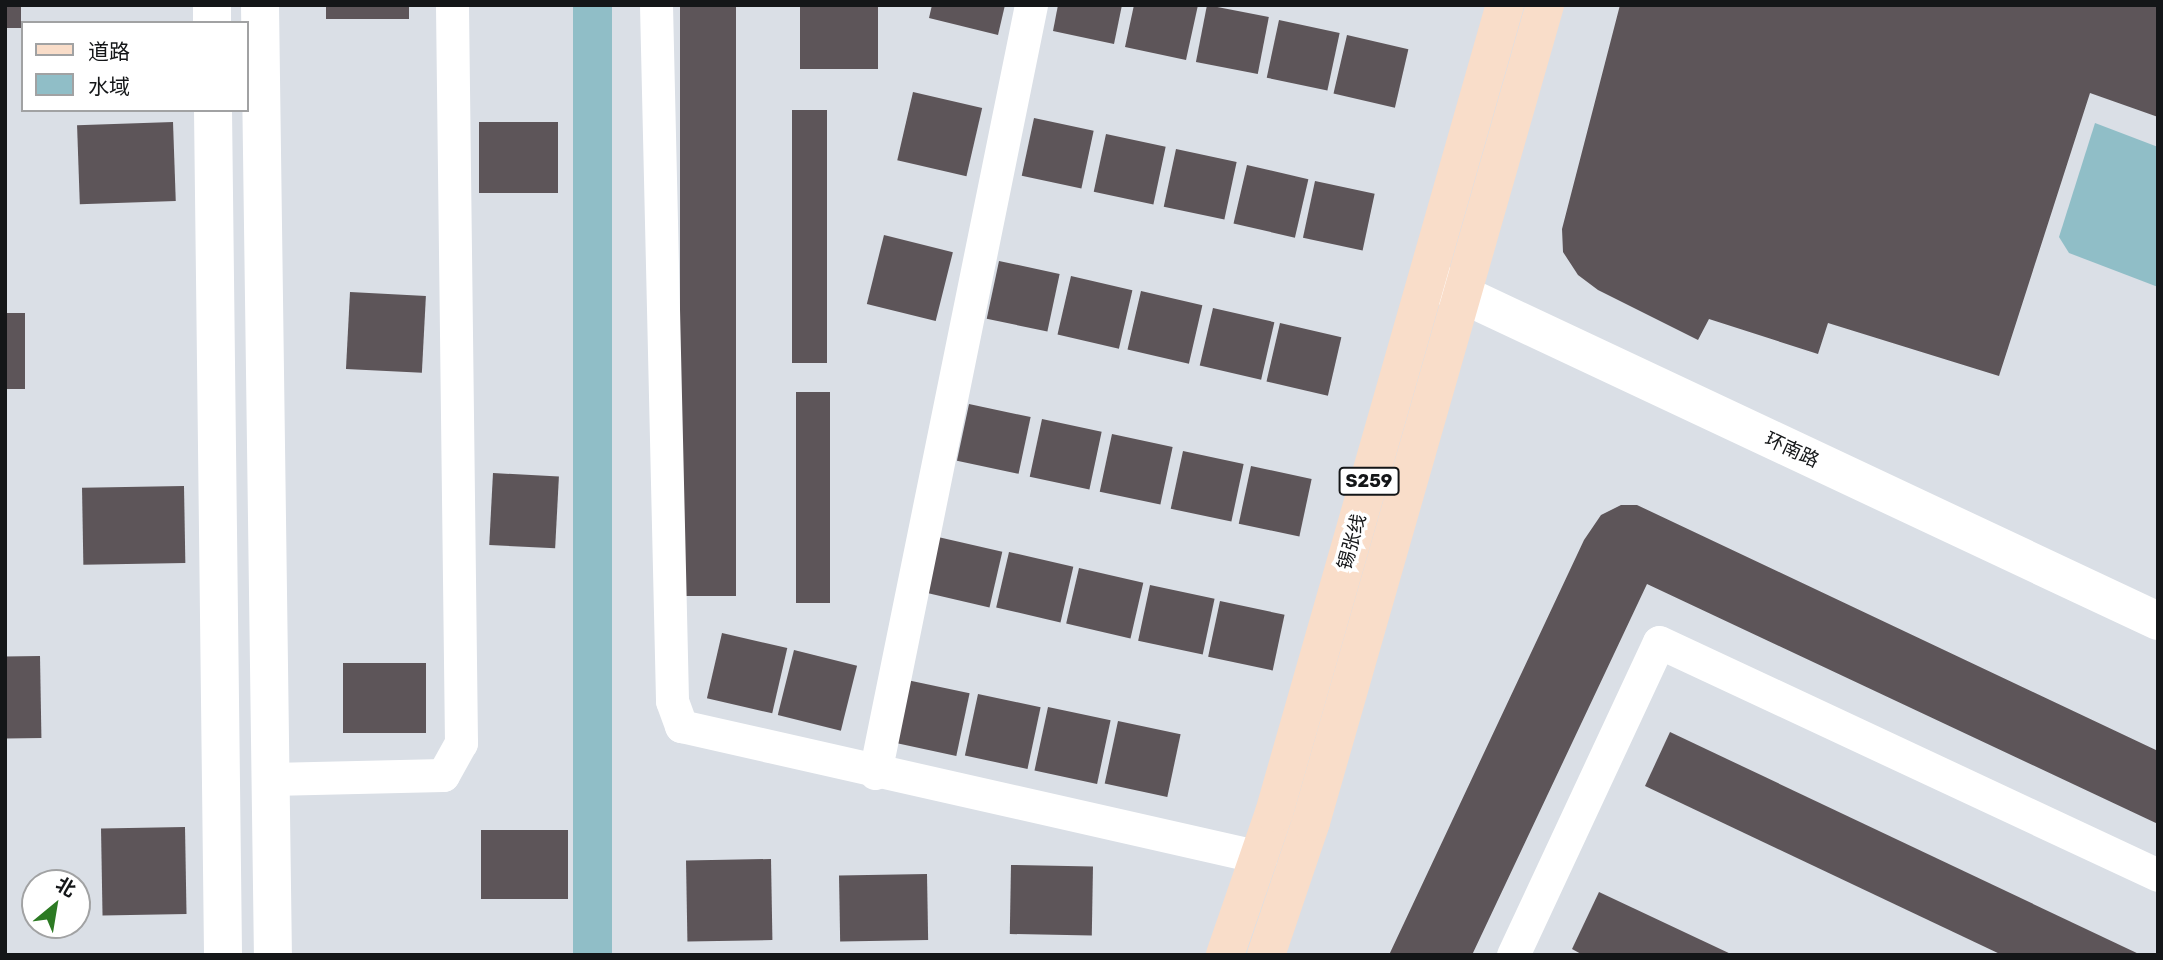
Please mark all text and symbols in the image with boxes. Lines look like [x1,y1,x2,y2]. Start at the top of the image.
legend [21,21,248,112]
text: 道路 [88,39,130,64]
text: 水域 [88,74,130,99]
street label: 环南路 [1761,428,1823,472]
road number: S259 [1338,466,1400,495]
street label: 锡张线 [1333,511,1371,573]
north arrow [21,869,91,939]
text: 北 [52,872,80,902]

